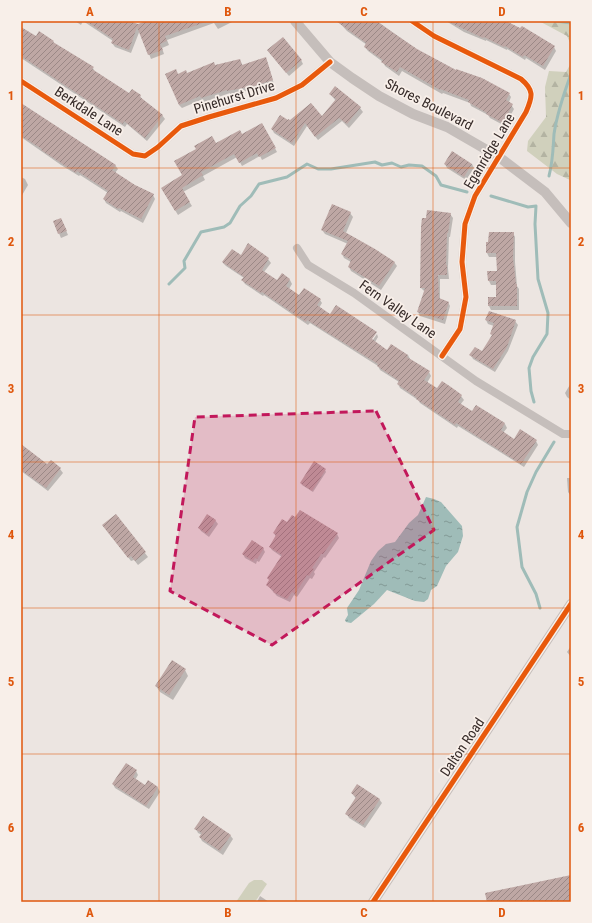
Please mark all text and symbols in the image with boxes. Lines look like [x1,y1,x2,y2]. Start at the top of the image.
text: A [86,4,94,19]
text: B [224,4,232,19]
text: C [360,4,368,19]
text: D [498,4,506,19]
street label: Shores Boulevard [383,75,475,133]
street label: Pinehurst Drive [192,77,277,117]
street label: Berkdale Lane [52,83,126,139]
text: 1 [8,88,14,103]
text: 1 [578,88,584,103]
street label: Eganridge Lane [460,110,518,192]
text: 2 [8,234,15,249]
text: 2 [578,234,585,249]
street label: Fern Valley Lane [356,277,440,342]
text: 3 [8,381,14,396]
text: 3 [578,381,584,396]
text: 4 [8,527,15,542]
text: 4 [578,527,585,542]
text: 5 [8,674,15,689]
text: 5 [578,674,585,689]
street label: Dalton Road [437,715,487,779]
text: 6 [8,820,15,835]
text: 6 [578,820,585,835]
text: A [86,905,94,920]
text: B [224,905,232,920]
text: C [360,905,368,920]
text: D [498,905,506,920]

